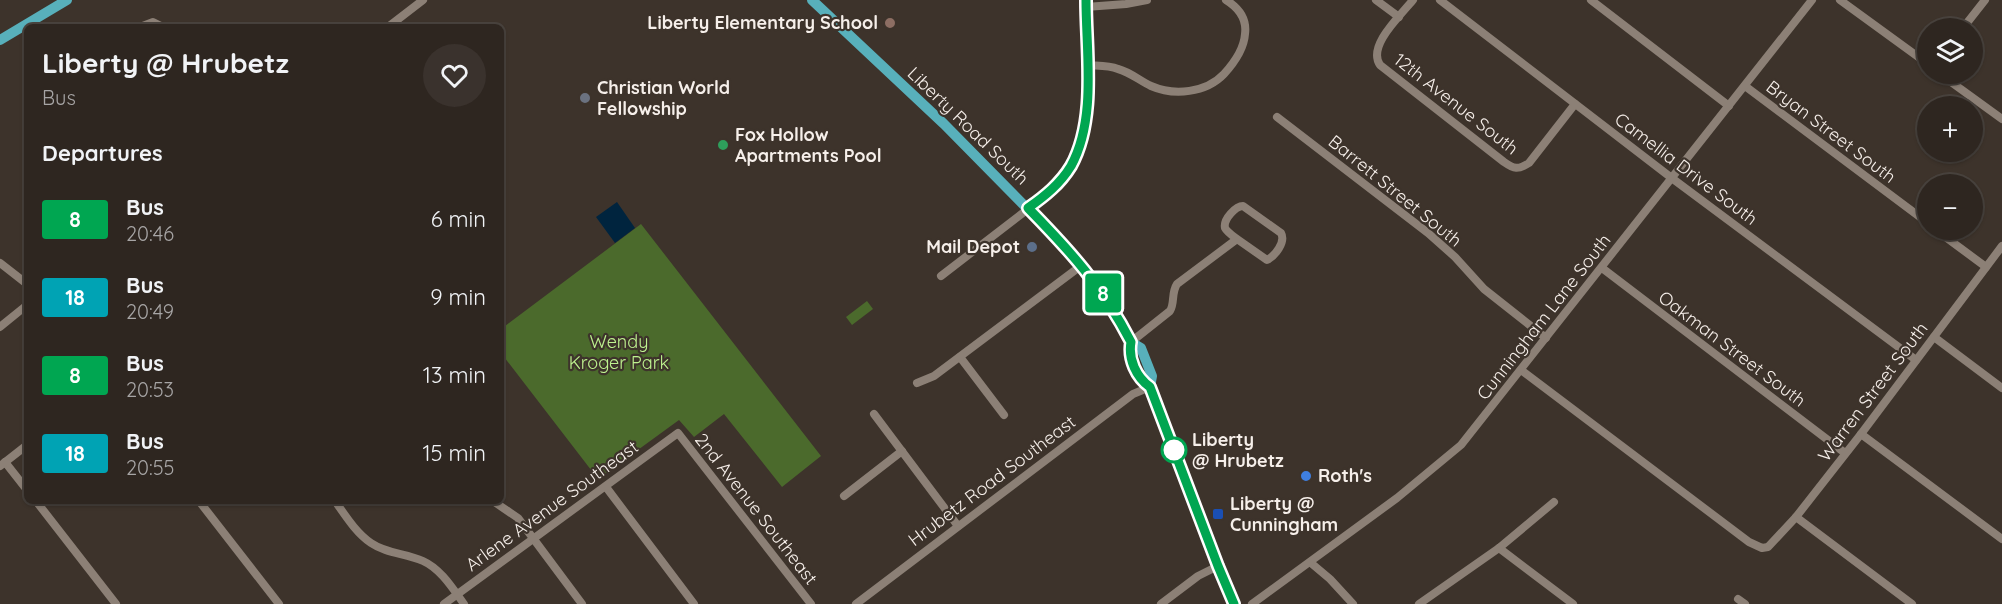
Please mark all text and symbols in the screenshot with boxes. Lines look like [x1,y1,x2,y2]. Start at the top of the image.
place label: Liberty Elementary School [647,11,878,34]
marker: Liberty Elementary School [883,16,897,30]
map controls [1917,18,1983,240]
button: layers [1917,18,1983,84]
button: heart [423,44,486,107]
text: Liberty @ Hrubetz [42,45,289,80]
street label: 12th Avenue South [1389,48,1523,159]
street label: Liberty Road South [903,62,1034,189]
street label: Bryan Street South [1762,75,1901,188]
place label: Christian World Fellowship [597,76,730,120]
text: Bus [42,85,76,110]
marker: Christian World Fellowship [578,91,592,105]
button: + [1917,96,1983,162]
street label: Camellia Drive South [1610,107,1762,230]
place label: Fox Hollow Apartments Pool [735,123,882,167]
street label: Barrett Street South [1324,130,1467,251]
marker: Fox Hollow Apartments Pool [716,138,730,152]
text: Departures [42,139,163,167]
button: − [1917,174,1983,240]
text: Bus [126,193,164,221]
text: 6 min [431,205,486,233]
text: 8 [69,206,81,232]
text: 20:46 [126,221,174,246]
street label: Cunningham Lane South [1472,229,1616,404]
place label: Mail Depot [926,235,1020,258]
marker: Mail Depot [1025,240,1039,254]
text: Bus [126,271,164,299]
line badge: 8 [1084,274,1122,312]
text: 8 [1097,280,1109,306]
text: 9 min [430,283,486,311]
text: 18 [65,284,85,310]
street label: Oakman Street South [1654,286,1811,412]
text: 20:49 [126,299,174,324]
street label: Warren Street South [1813,317,1933,466]
park label: Wendy Kroger Park [569,330,669,374]
text: Bus [126,349,164,377]
text: 13 min [423,361,486,389]
text: 8 [69,362,81,388]
text: 20:53 [126,377,174,402]
street label: Hrubetz Road Southeast [903,410,1080,551]
text: Bus [126,427,164,455]
street label: 2nd Avenue Southeast [690,428,823,589]
place label: Liberty @ Hrubetz [1192,428,1284,472]
street label: Arlene Avenue Southeast [461,435,643,576]
marker: Liberty @ Hrubetz [1161,437,1187,463]
text: 15 min [422,439,486,467]
text: 18 [65,440,85,466]
text: 20:55 [126,455,175,480]
place label: Roth's [1318,464,1372,487]
marker: Roth's [1299,469,1313,483]
place label: Liberty @ Cunningham [1230,492,1338,536]
marker: Liberty @ Cunningham [1211,507,1225,521]

